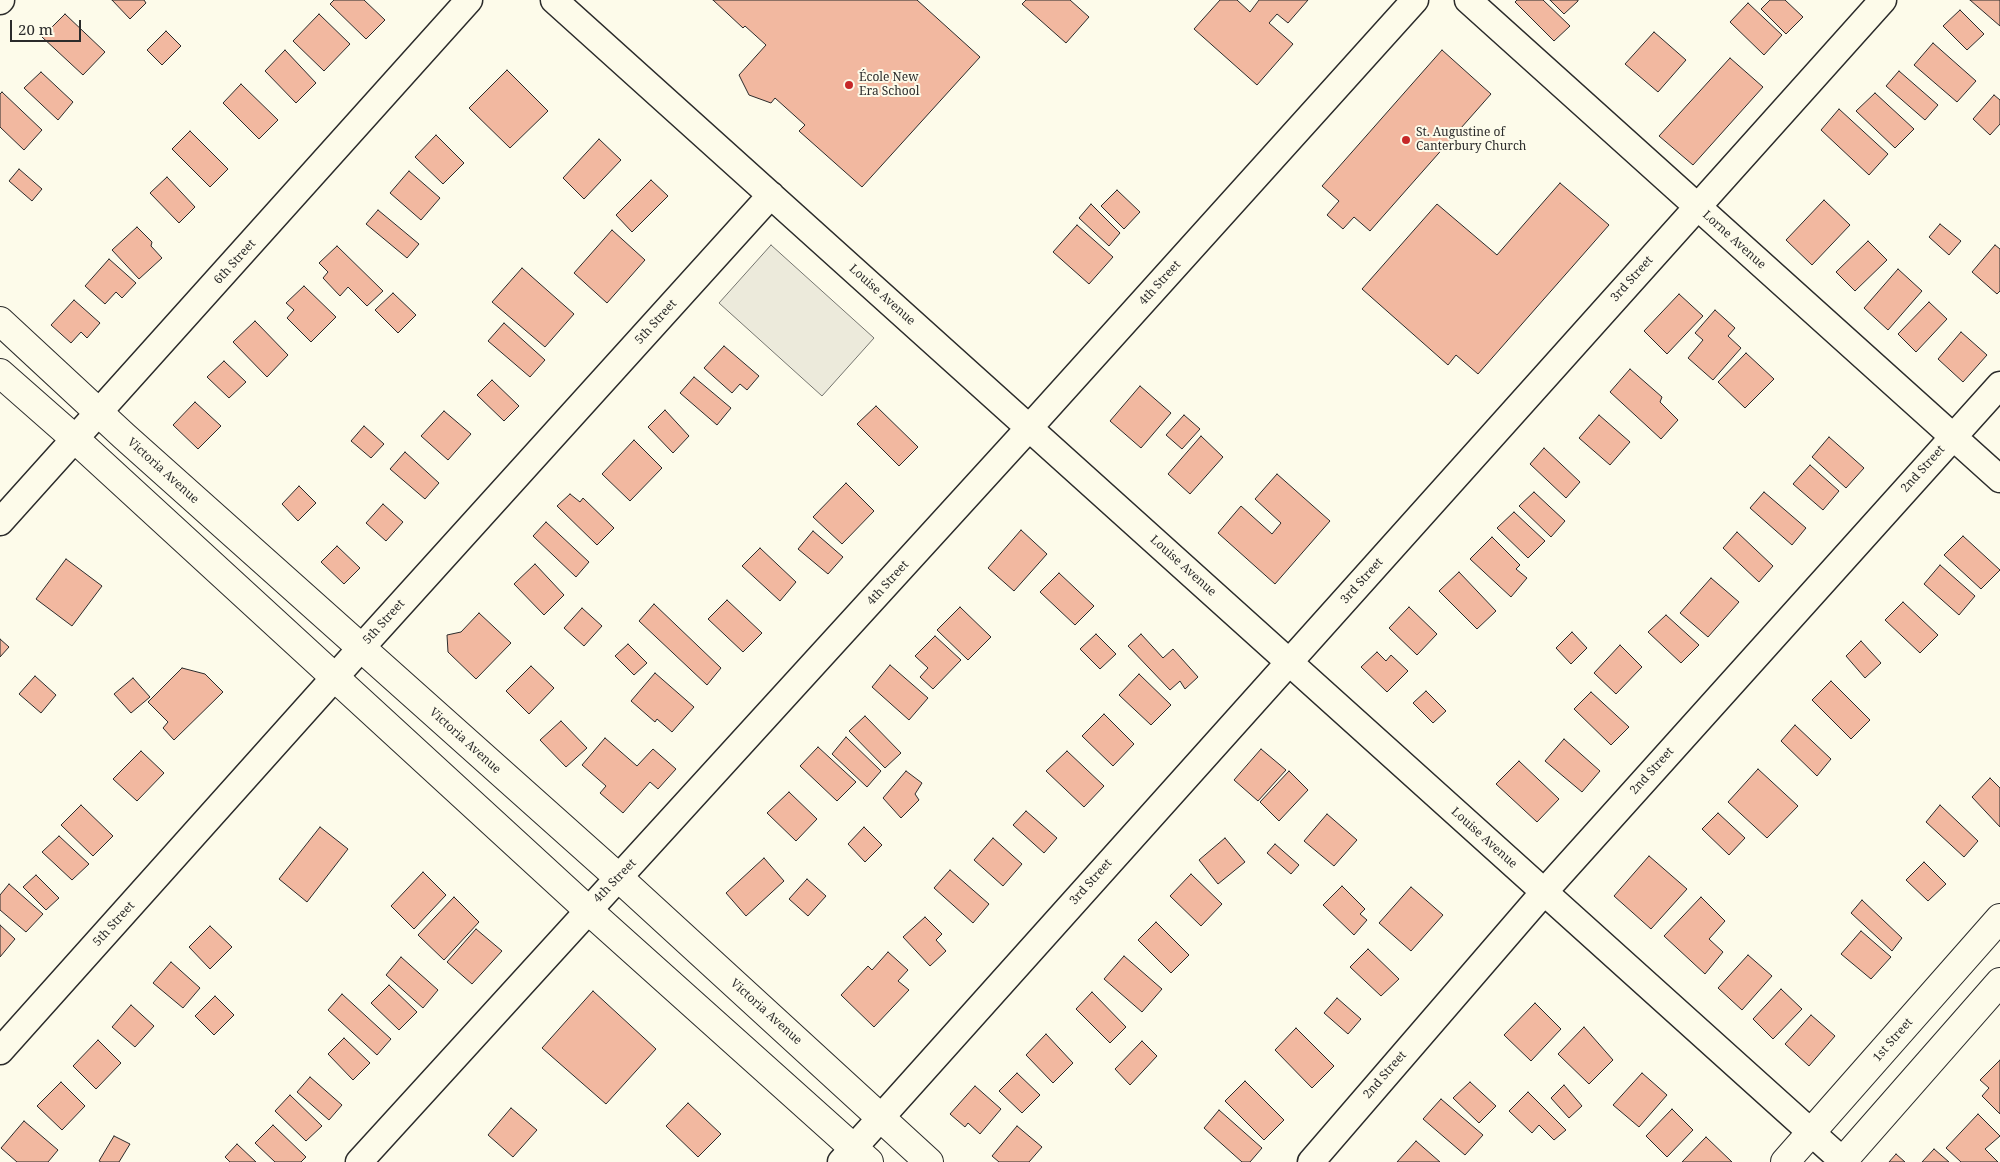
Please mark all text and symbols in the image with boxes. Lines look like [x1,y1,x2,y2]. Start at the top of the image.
scale bar [12,10,84,42]
text: 20 m [18,19,53,39]
place label: École New Era School [859,71,919,99]
marker: École New Era School [843,79,855,91]
place label: St. Augustine of Canterbury Church [1416,126,1526,154]
marker: St. Augustine of Canterbury Church [1400,134,1412,146]
street label: Lorne Avenue [1699,208,1769,272]
street label: 6th Street [211,237,259,287]
street label: 3rd Street [1608,253,1656,305]
street label: 4th Street [1136,258,1184,308]
street label: Louise Avenue [846,262,918,328]
street label: 5th Street [632,297,680,347]
street label: Victoria Avenue [124,435,202,507]
street label: 2nd Street [1898,442,1948,496]
street label: Louise Avenue [1147,533,1219,599]
street label: 3rd Street [1338,555,1386,607]
street label: 4th Street [864,558,912,608]
street label: 5th Street [360,597,408,647]
street label: Victoria Avenue [426,705,504,777]
street label: 2nd Street [1627,744,1677,798]
street label: Louise Avenue [1448,805,1520,871]
street label: 4th Street [591,856,639,906]
street label: 3rd Street [1067,856,1115,908]
street label: 5th Street [90,899,138,949]
street label: Victoria Avenue [727,976,805,1048]
street label: 1st Street [1870,1015,1916,1065]
street label: 2nd Street [1360,1048,1410,1102]

